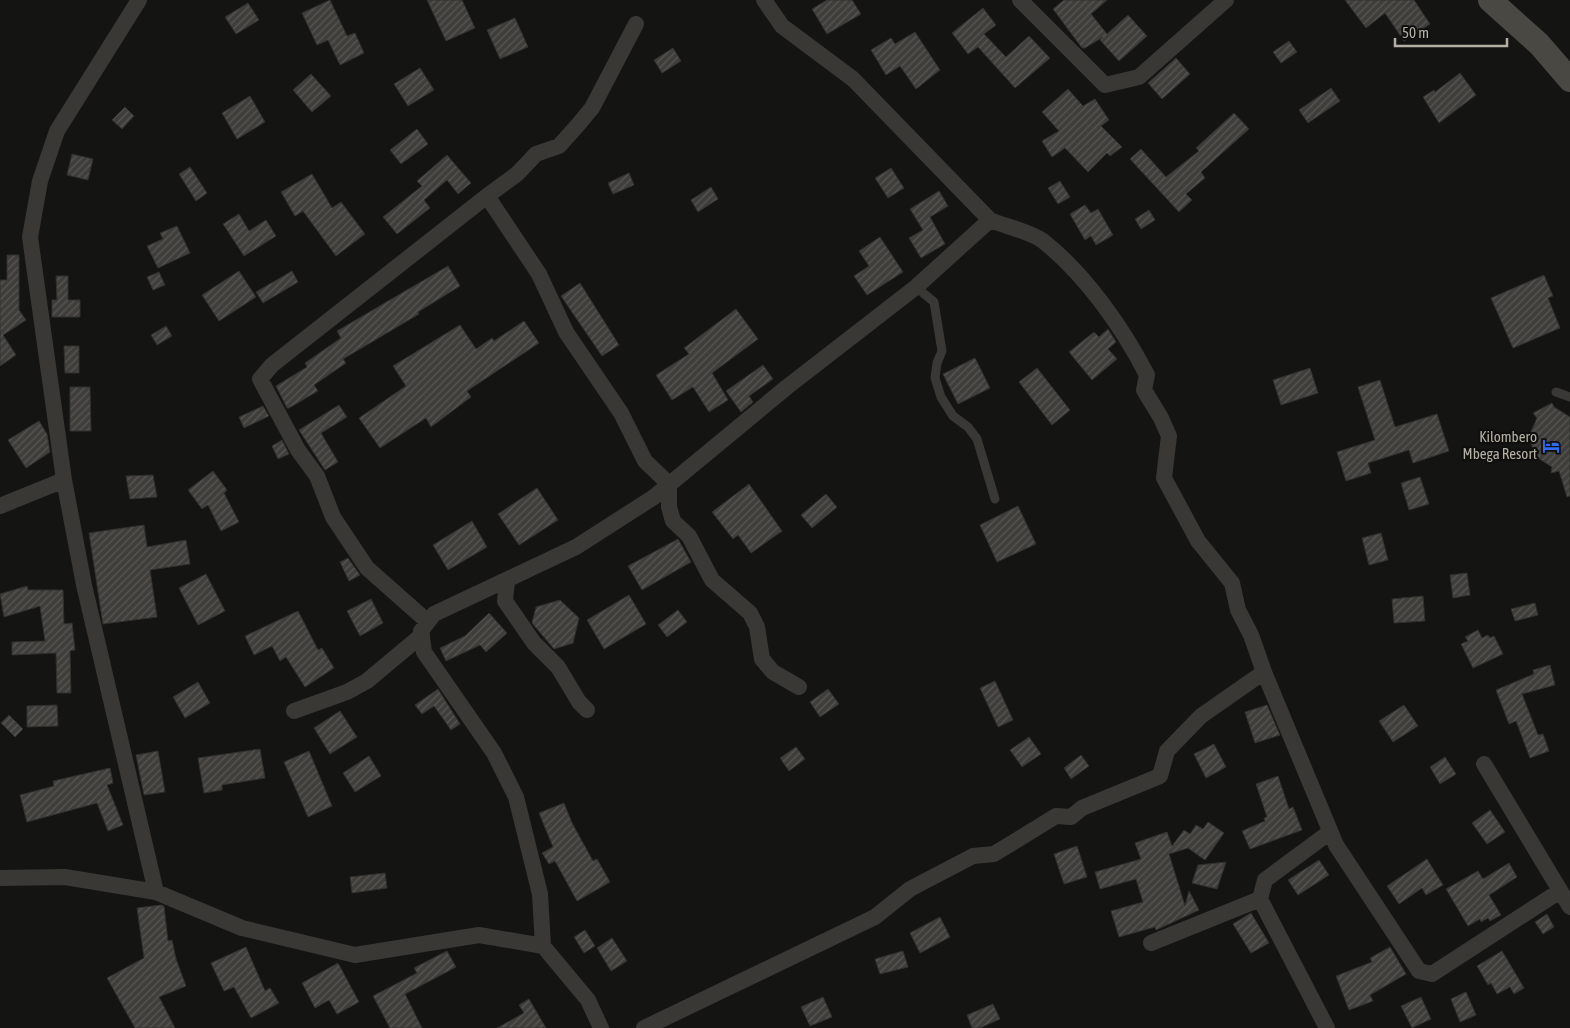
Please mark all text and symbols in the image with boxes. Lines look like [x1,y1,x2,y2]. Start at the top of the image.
scale bar [1395,15,1508,47]
text: 50 m [1402,24,1429,41]
place label: Kilombero Mbega Resort [1463,428,1537,462]
hotel icon: Kilombero Mbega Resort [1541,436,1561,456]

